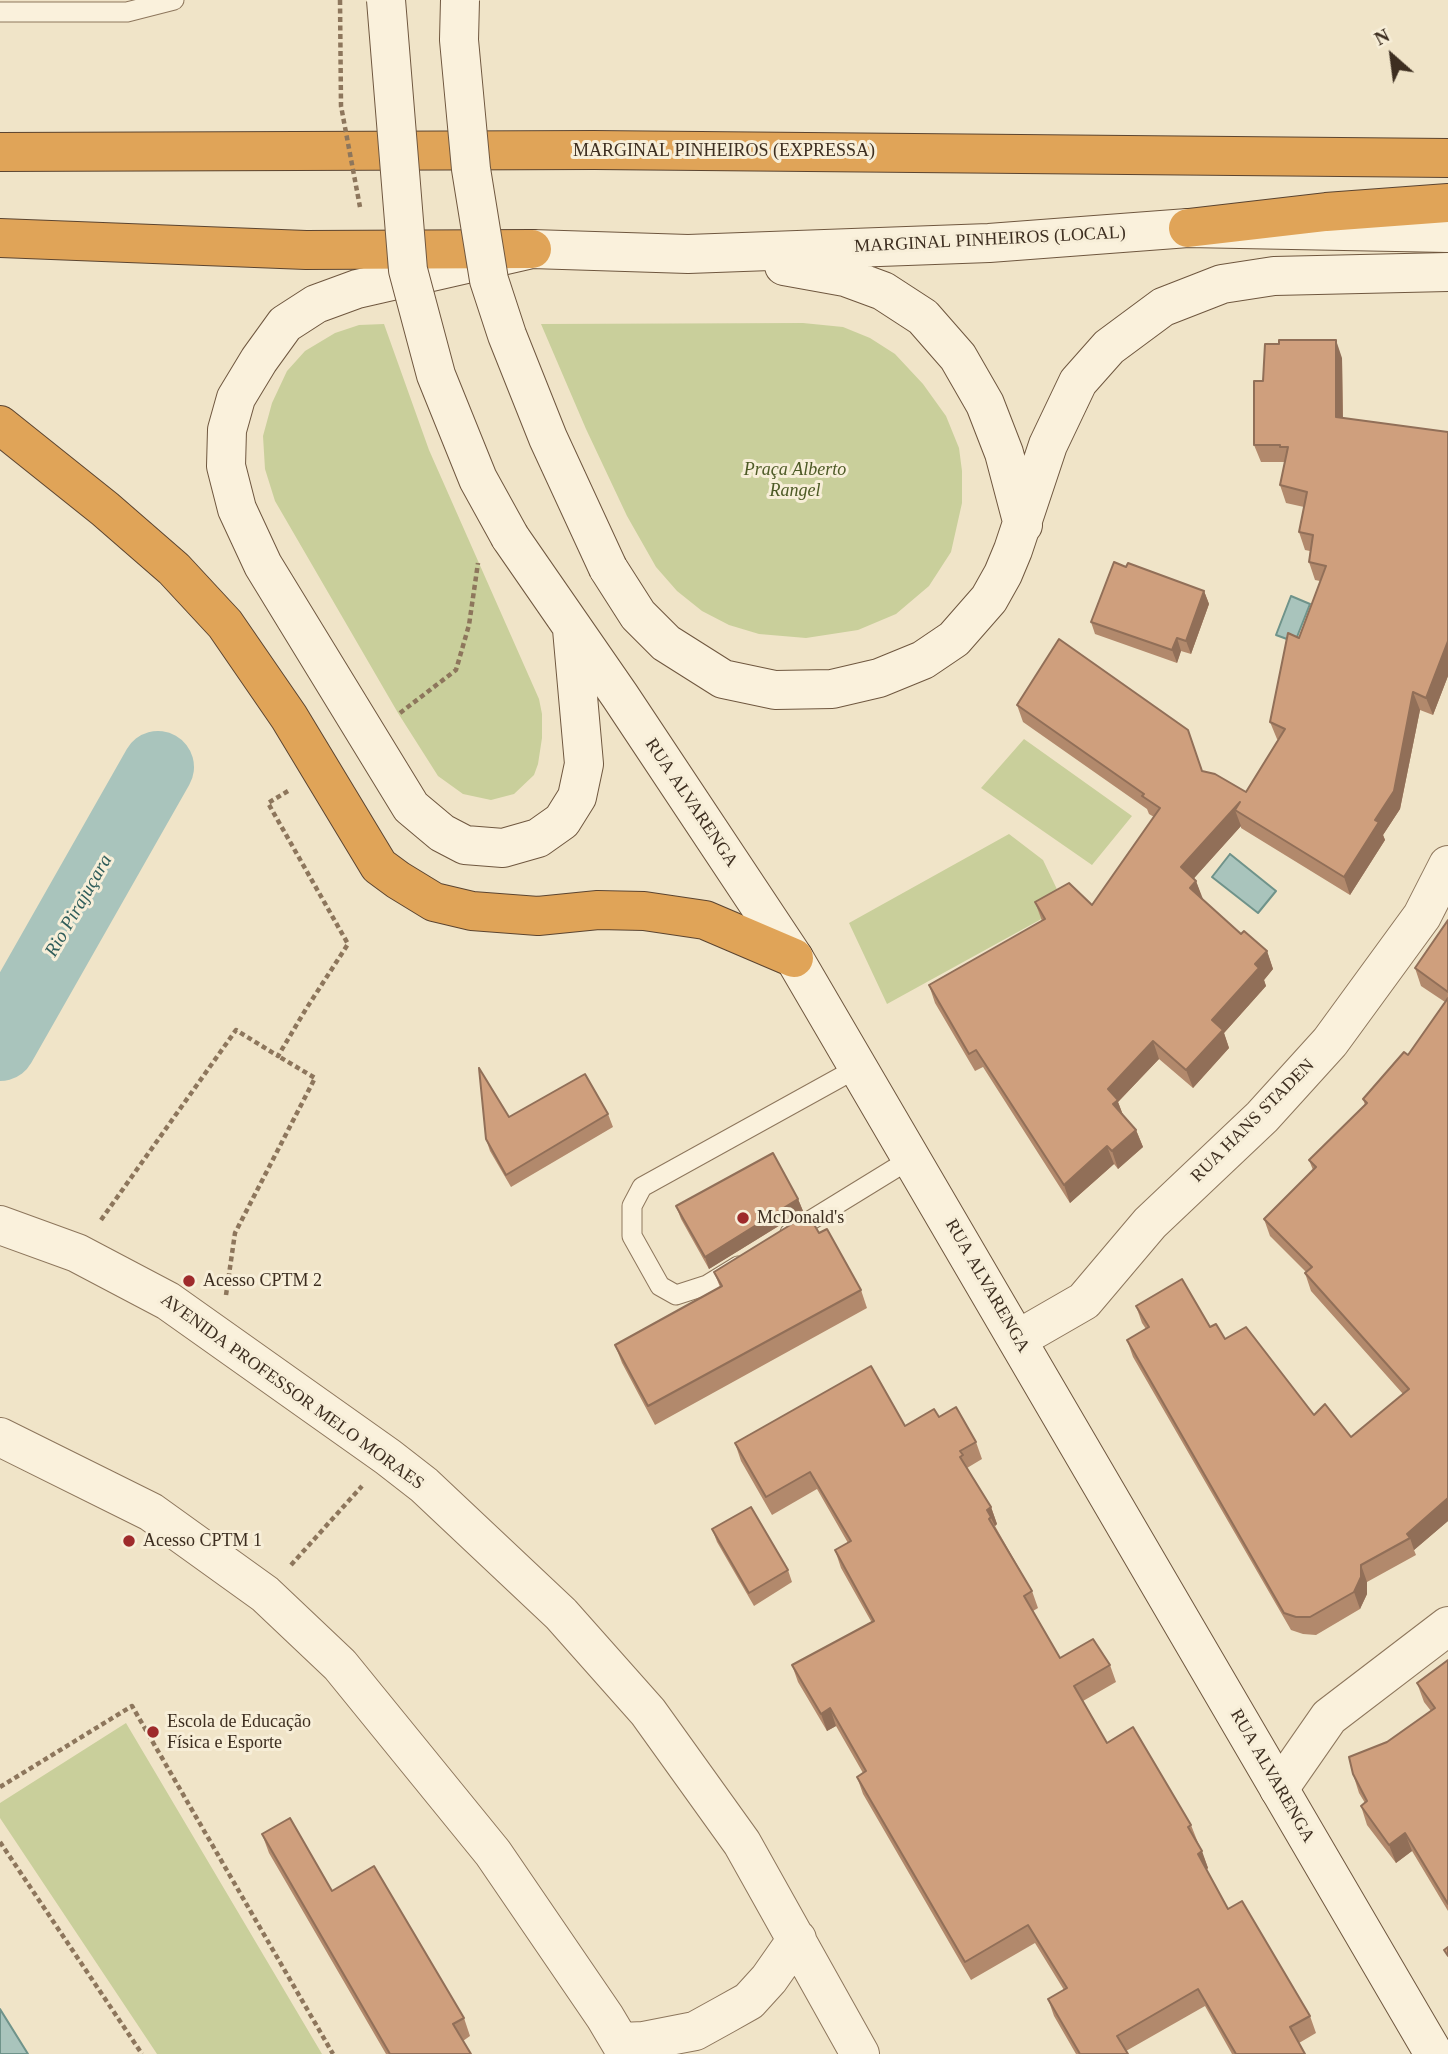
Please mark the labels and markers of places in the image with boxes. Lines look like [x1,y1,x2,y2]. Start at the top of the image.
place label: McDonald's [757,1207,844,1229]
marker: McDonald's [735,1210,751,1226]
place label: Acesso CPTM 2 [203,1270,322,1292]
marker: Acesso CPTM 2 [181,1273,197,1289]
place label: Acesso CPTM 1 [143,1530,262,1552]
marker: Acesso CPTM 1 [121,1533,137,1549]
place label: Escola de Educação Física e Esporte [167,1711,311,1754]
marker: Escola de Educação Física e Esporte [145,1724,161,1740]

